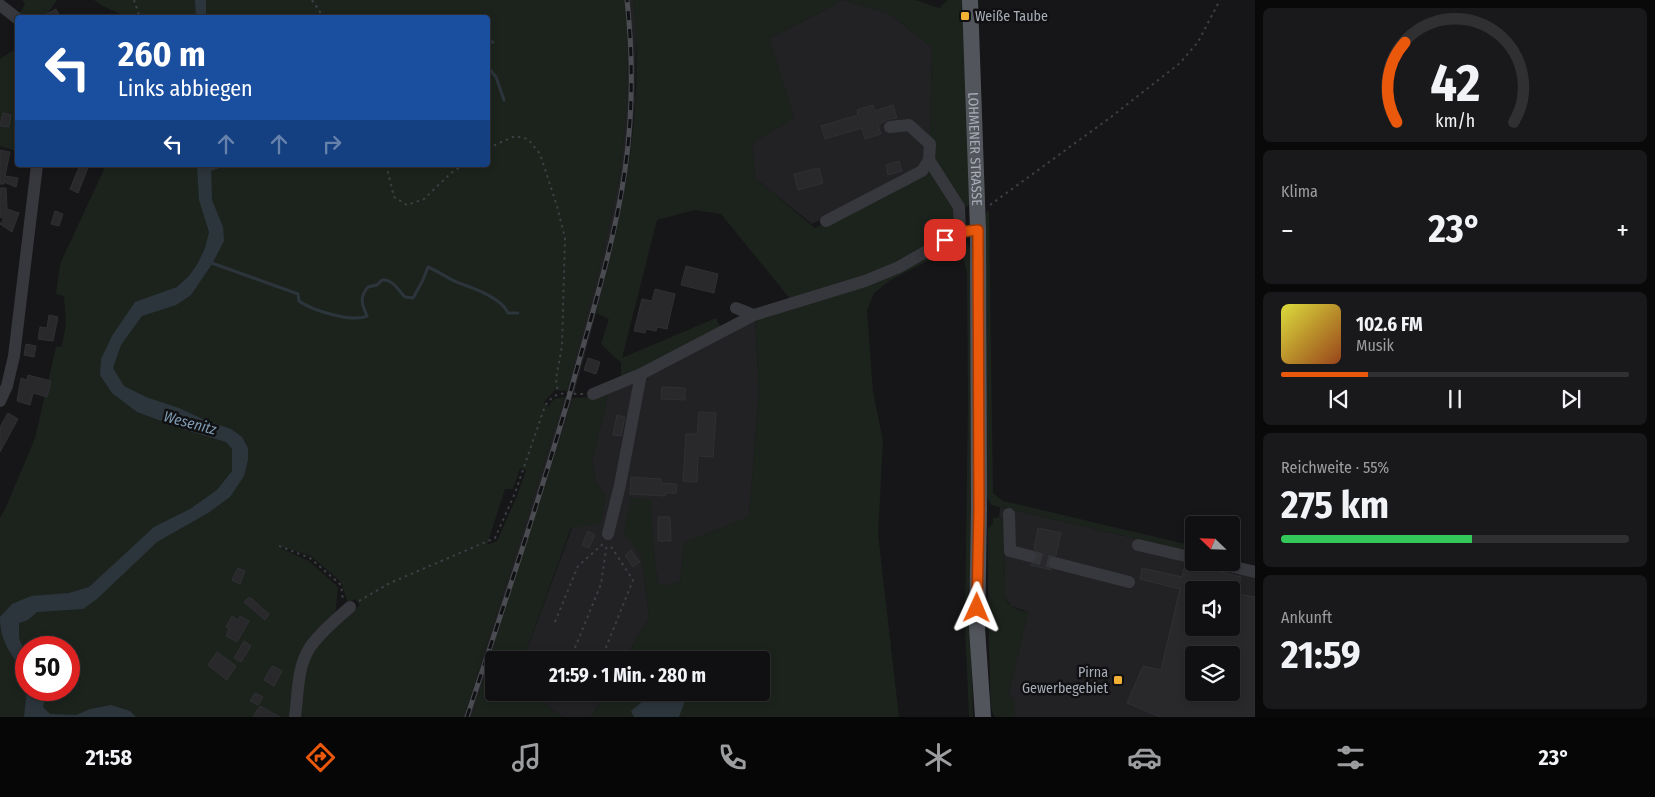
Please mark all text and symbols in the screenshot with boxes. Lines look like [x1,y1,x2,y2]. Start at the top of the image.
place label: Weiße Taube [975,8,1048,25]
marker: Weiße Taube [959,10,971,22]
text: 260 m [118,33,206,75]
icon: left [35,35,100,100]
text: 42 [1430,52,1480,115]
text: Links abbiegen [118,75,253,102]
street label: LOHMENER STRASSE [964,92,985,207]
text: km/h [1435,110,1475,132]
icon: left [159,130,187,158]
icon: ahead [212,130,240,158]
icon: ahead [265,130,293,158]
icon: right [318,130,346,158]
text: Klima [1281,182,1318,201]
text: 23° [1428,206,1482,252]
text: − [1281,214,1294,247]
text: + [1616,214,1629,247]
pin [924,219,966,261]
icon: arrive [931,226,959,254]
text: 102.6 FM [1356,313,1423,336]
text: Musik [1356,336,1394,355]
icon: previous [1325,385,1353,413]
icon: pause [1441,385,1469,413]
icon: next [1557,385,1585,413]
water label: Wesenitz [162,407,218,439]
text: Reichweite · 55% [1281,458,1389,477]
text: 275 km [1281,482,1389,528]
north arrow [1185,516,1240,571]
map controls [1185,516,1240,701]
position arrow [950,581,1002,633]
button: sound [1185,581,1240,636]
text: Ankunft [1281,608,1332,627]
text: 21:59 [1281,632,1361,678]
speed limit sign: 50 [15,636,80,701]
button: layers [1185,646,1240,701]
text: 21:59 · 1 Min. · 280 m [549,664,706,687]
place label: Pirna Gewerbegebiet [1022,664,1108,697]
marker: Pirna Gewerbegebiet [1112,674,1124,686]
icon: directions [303,740,338,775]
icon: music [509,740,544,775]
icon: phone [715,740,750,775]
icon: climate [921,740,956,775]
icon: car [1127,740,1162,775]
icon: filters [1333,740,1368,775]
text: 21:58 [85,744,132,771]
text: 23° [1539,744,1569,771]

